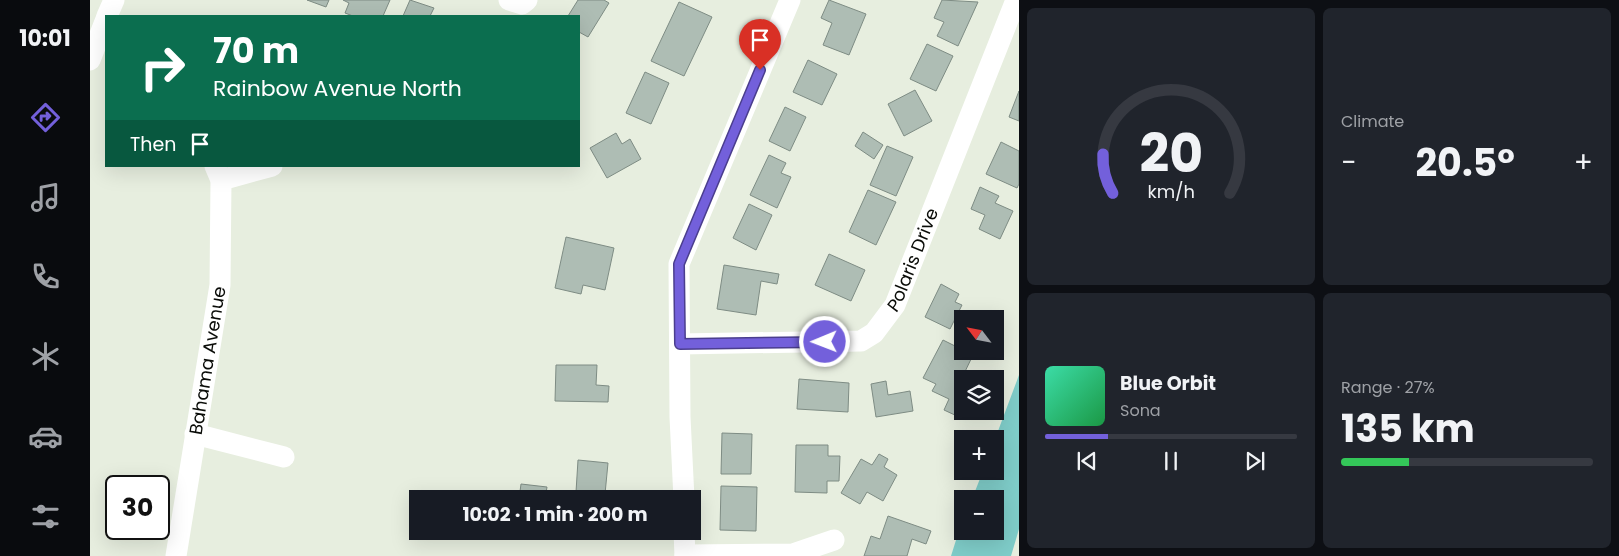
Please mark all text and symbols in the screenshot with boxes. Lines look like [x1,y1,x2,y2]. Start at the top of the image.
pin [739,19,781,70]
text: 10:01 [19,23,71,54]
text: 70 m [213,26,299,75]
icon: arrive [746,26,774,54]
icon: right [130,35,195,100]
text: Rainbow Avenue North [213,73,462,104]
icon: directions [28,100,63,135]
text: Climate [1341,110,1404,133]
text: 20 [1139,117,1203,190]
icon: arrive [186,130,214,158]
text: Then [130,131,176,158]
text: 20.5° [1415,136,1515,189]
text: − [1341,143,1356,182]
text: + [1574,143,1593,182]
text: km/h [1147,179,1195,204]
icon: music [28,180,63,215]
street label: Polaris Drive [881,204,944,317]
icon: phone [28,259,63,294]
street label: Bahama Avenue [183,284,232,437]
north arrow [954,310,1004,360]
map controls [954,310,1004,540]
position arrow [798,315,850,367]
icon: climate [28,339,63,374]
button: layers [954,370,1004,420]
text: Blue Orbit [1120,370,1216,397]
text: Range · 27% [1341,376,1435,399]
text: Sona [1120,399,1161,422]
text: 135 km [1341,402,1475,455]
icon: car [28,419,63,454]
button: + [954,430,1004,480]
icon: previous [1073,447,1101,475]
icon: pause [1157,447,1185,475]
icon: next [1241,447,1269,475]
speed limit sign: 30 [105,475,170,540]
button: − [954,490,1004,540]
icon: filters [28,499,63,534]
text: 10:02 · 1 min · 200 m [462,501,648,528]

